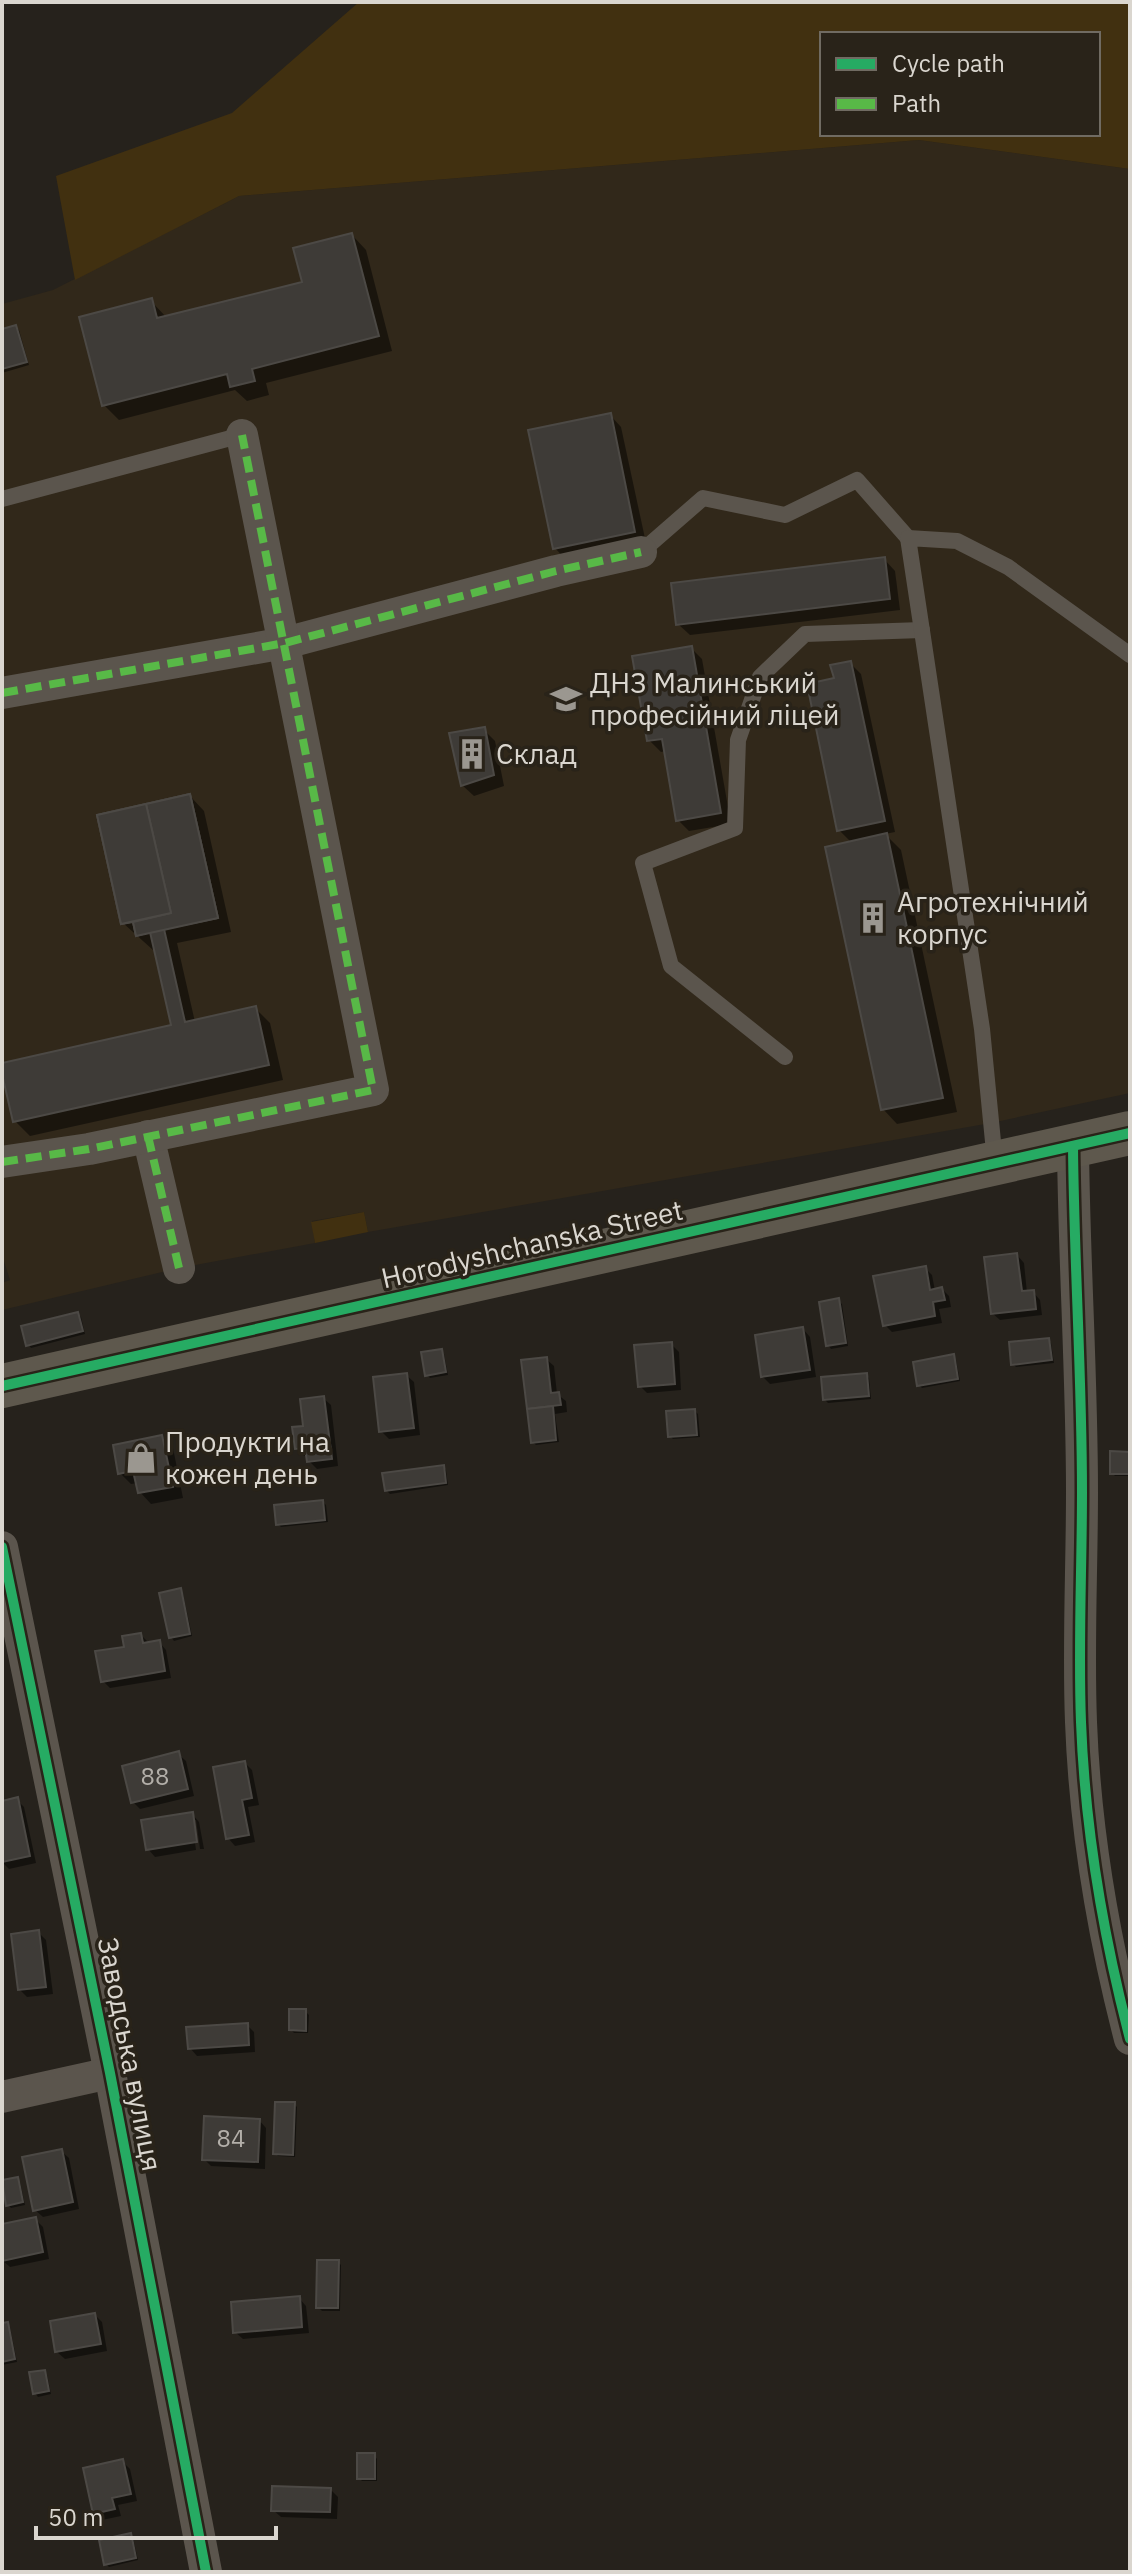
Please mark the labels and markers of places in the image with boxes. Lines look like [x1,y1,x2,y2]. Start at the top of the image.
place label: ДНЗ Малинський професійний ліцей [590,664,839,733]
school or university icon: ДНЗ Малинський професійний ліцей [549,682,583,716]
place label: Склад [496,735,577,772]
building icon: Склад [455,737,489,771]
place label: Агротехнічний корпус [897,883,1089,952]
building icon: Агротехнічний корпус [856,901,890,935]
place label: Продукти на кожен день [165,1423,330,1492]
shop icon: Продукти на кожен день [124,1441,158,1475]

